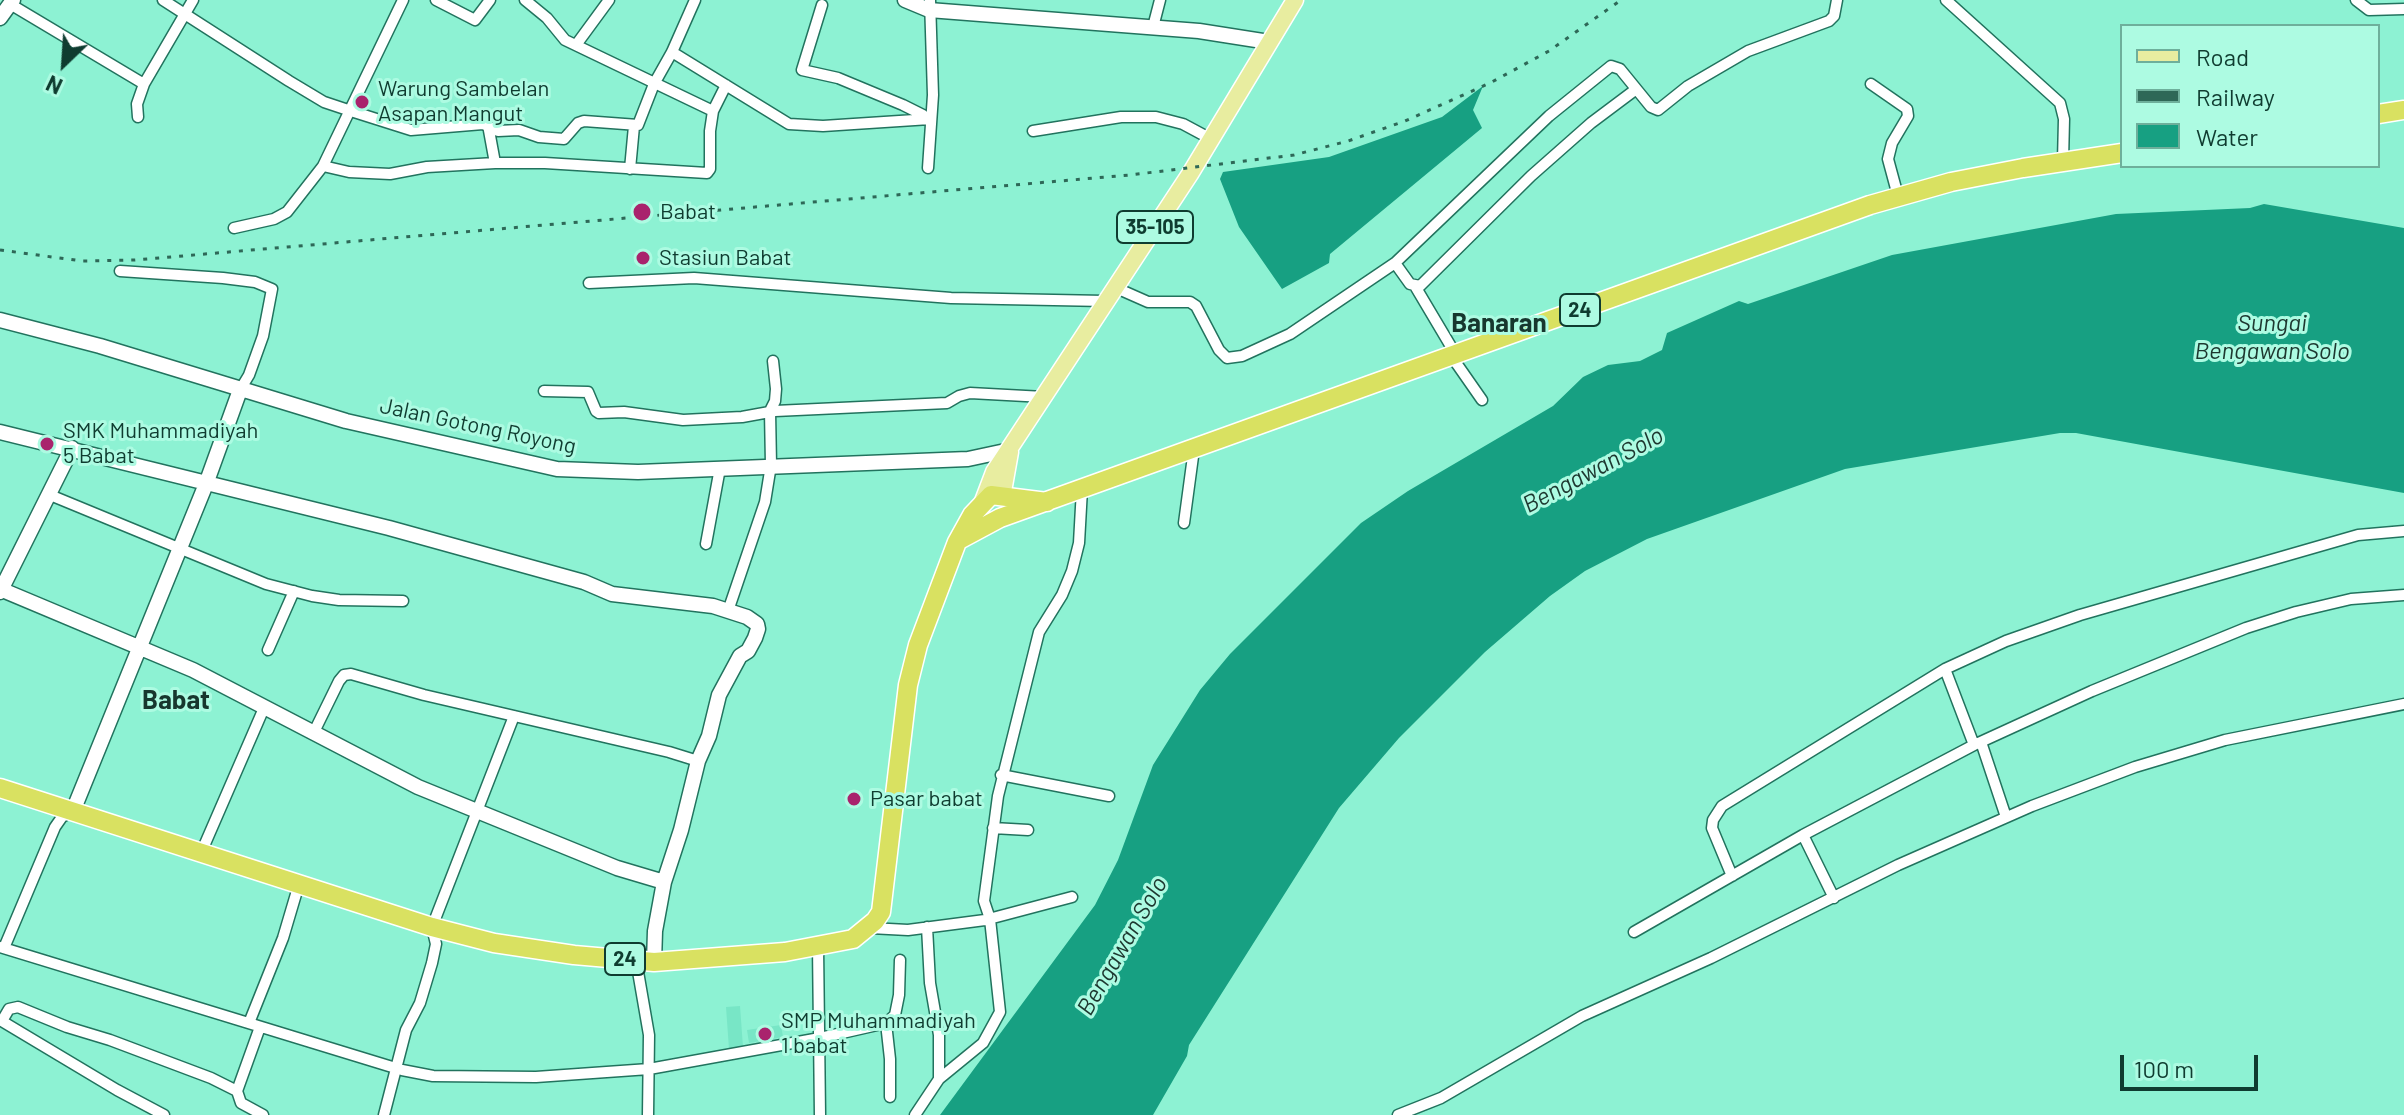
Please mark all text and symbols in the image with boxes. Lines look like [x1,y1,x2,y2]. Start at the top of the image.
north arrow [24,24,104,104]
legend [2120,24,2380,168]
text: Road [2196,42,2249,71]
text: N [42,71,66,101]
place label: Warung Sambelan Asapan Mangut [378,76,549,128]
text: Railway [2196,82,2275,111]
marker: Warung Sambelan Asapan Mangut [353,93,371,111]
text: Water [2196,122,2258,151]
place label: Babat [660,199,716,225]
marker: Babat [631,201,653,223]
road number: 35-105 [1117,211,1193,243]
place label: Stasiun Babat [659,245,791,271]
marker: Stasiun Babat [634,249,652,267]
road number: 24 [1560,294,1600,326]
district label: Banaran [1451,307,1547,339]
water label: Sungai Bengawan Solo [2194,309,2350,365]
street label: Jalan Gotong Royong [378,392,578,460]
place label: SMK Muhammadiyah 5 Babat [63,418,258,470]
water label: Bengawan Solo [1518,421,1668,519]
marker: SMK Muhammadiyah 5 Babat [38,435,56,453]
district label: Babat [142,684,210,716]
place label: Pasar babat [870,786,983,812]
marker: Pasar babat [845,790,863,808]
water label: Bengawan Solo [1071,872,1173,1020]
road number: 24 [605,943,645,975]
place label: SMP Muhammadiyah 1 babat [781,1008,976,1060]
marker: SMP Muhammadiyah 1 babat [756,1025,774,1043]
scale bar [2124,1039,2262,1089]
text: 100 m [2134,1054,2194,1083]

